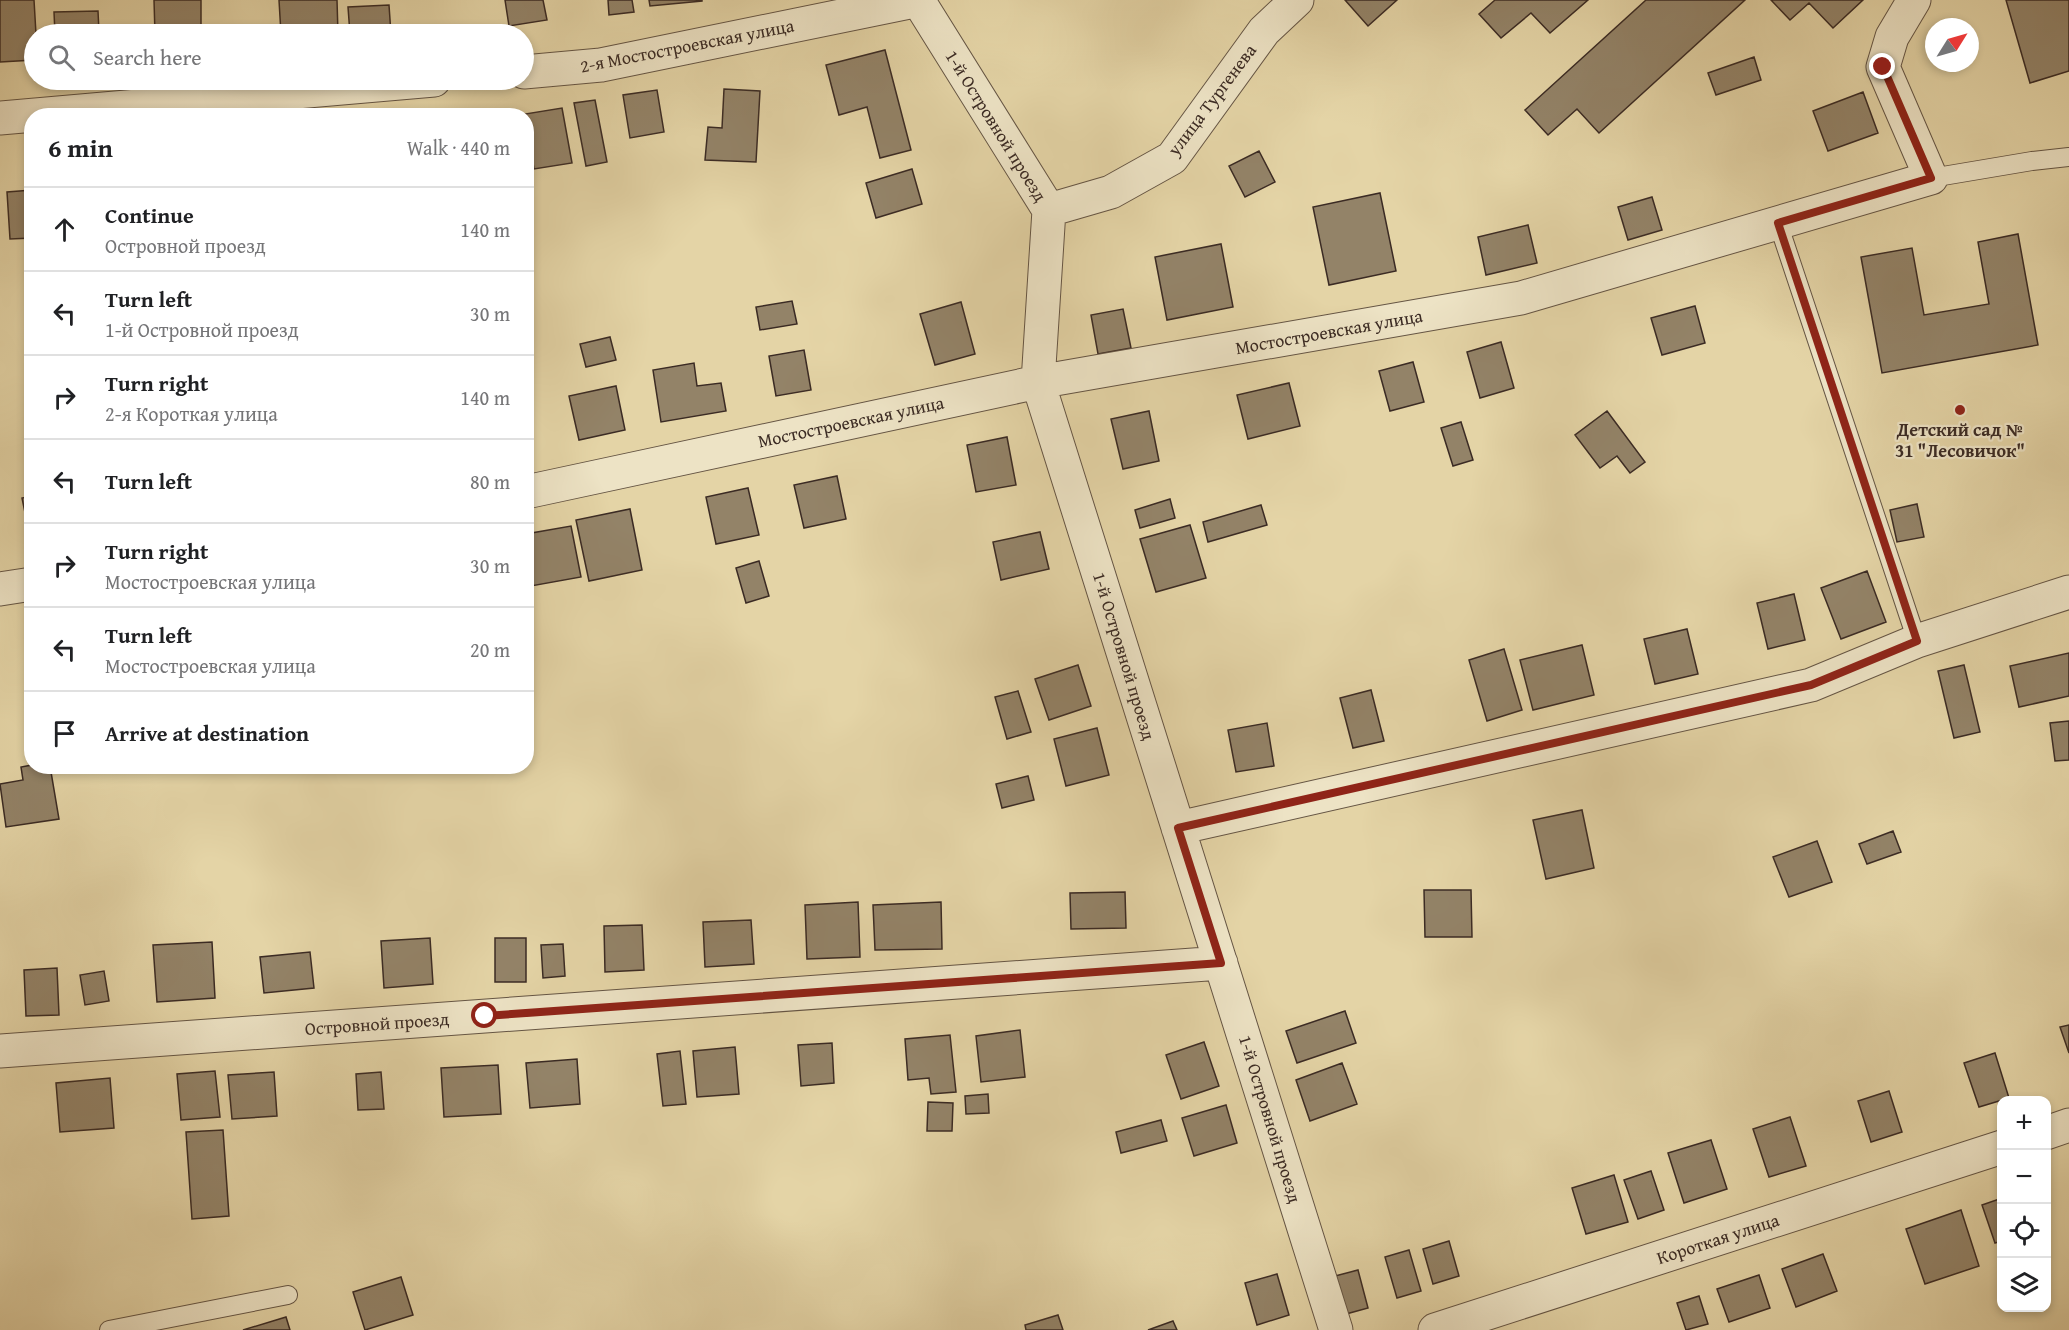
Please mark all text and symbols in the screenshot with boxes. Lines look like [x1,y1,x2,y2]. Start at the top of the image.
street label: 2-я Мостостроевская улица [578,11,797,80]
north arrow [1925,18,1979,72]
search box [24,24,534,90]
street label: улица Тургенева [1160,38,1263,162]
icon: search [45,41,78,74]
text: Search here [93,41,202,73]
street label: 1-й Островной проезд [939,45,1054,207]
route end [1869,53,1895,79]
text: 6 min [48,128,113,167]
text: Walk · 440 m [407,133,510,162]
text: Continue [105,199,194,231]
icon: ahead [48,213,81,246]
text: 140 m [460,215,510,244]
text: Островной проезд [105,231,266,260]
text: Turn left [105,283,192,315]
icon: left [48,297,81,330]
text: 30 m [470,299,510,328]
street label: Мостостроевская улица [1233,302,1425,361]
text: 1-й Островной проезд [105,315,299,344]
text: Turn right [105,367,208,399]
icon: right [48,381,81,414]
text: 140 m [460,383,510,412]
street label: Мостостроевская улица [755,389,947,454]
text: 2-я Короткая улица [105,399,278,428]
marker: Детский сад № 31 "Лесовичок" [1953,403,1967,417]
place label: Детский сад № 31 "Лесовичок" [1895,416,2025,464]
icon: left [48,465,81,498]
text: Turn left [105,465,192,497]
text: 80 m [470,467,510,496]
text: Turn right [105,535,208,567]
icon: right [48,549,81,582]
text: 30 m [470,551,510,580]
text: Мостостроевская улица [105,567,316,596]
street label: 1-й Островной проезд [1086,569,1163,743]
text: Turn left [105,619,192,651]
icon: left [48,633,81,666]
text: 20 m [470,635,510,664]
text: Мостостроевская улица [105,651,316,680]
icon: arrive [48,717,81,750]
text: Arrive at destination [105,717,309,749]
route start [471,1002,497,1028]
street label: Островной проезд [304,1005,450,1042]
street label: 1-й Островной проезд [1232,1032,1309,1206]
map controls [1997,1096,2051,1312]
button: + [1997,1096,2051,1150]
button: − [1997,1150,2051,1204]
button: locate [1997,1204,2051,1258]
street label: Короткая улица [1653,1206,1783,1271]
button: layers [1997,1258,2051,1312]

